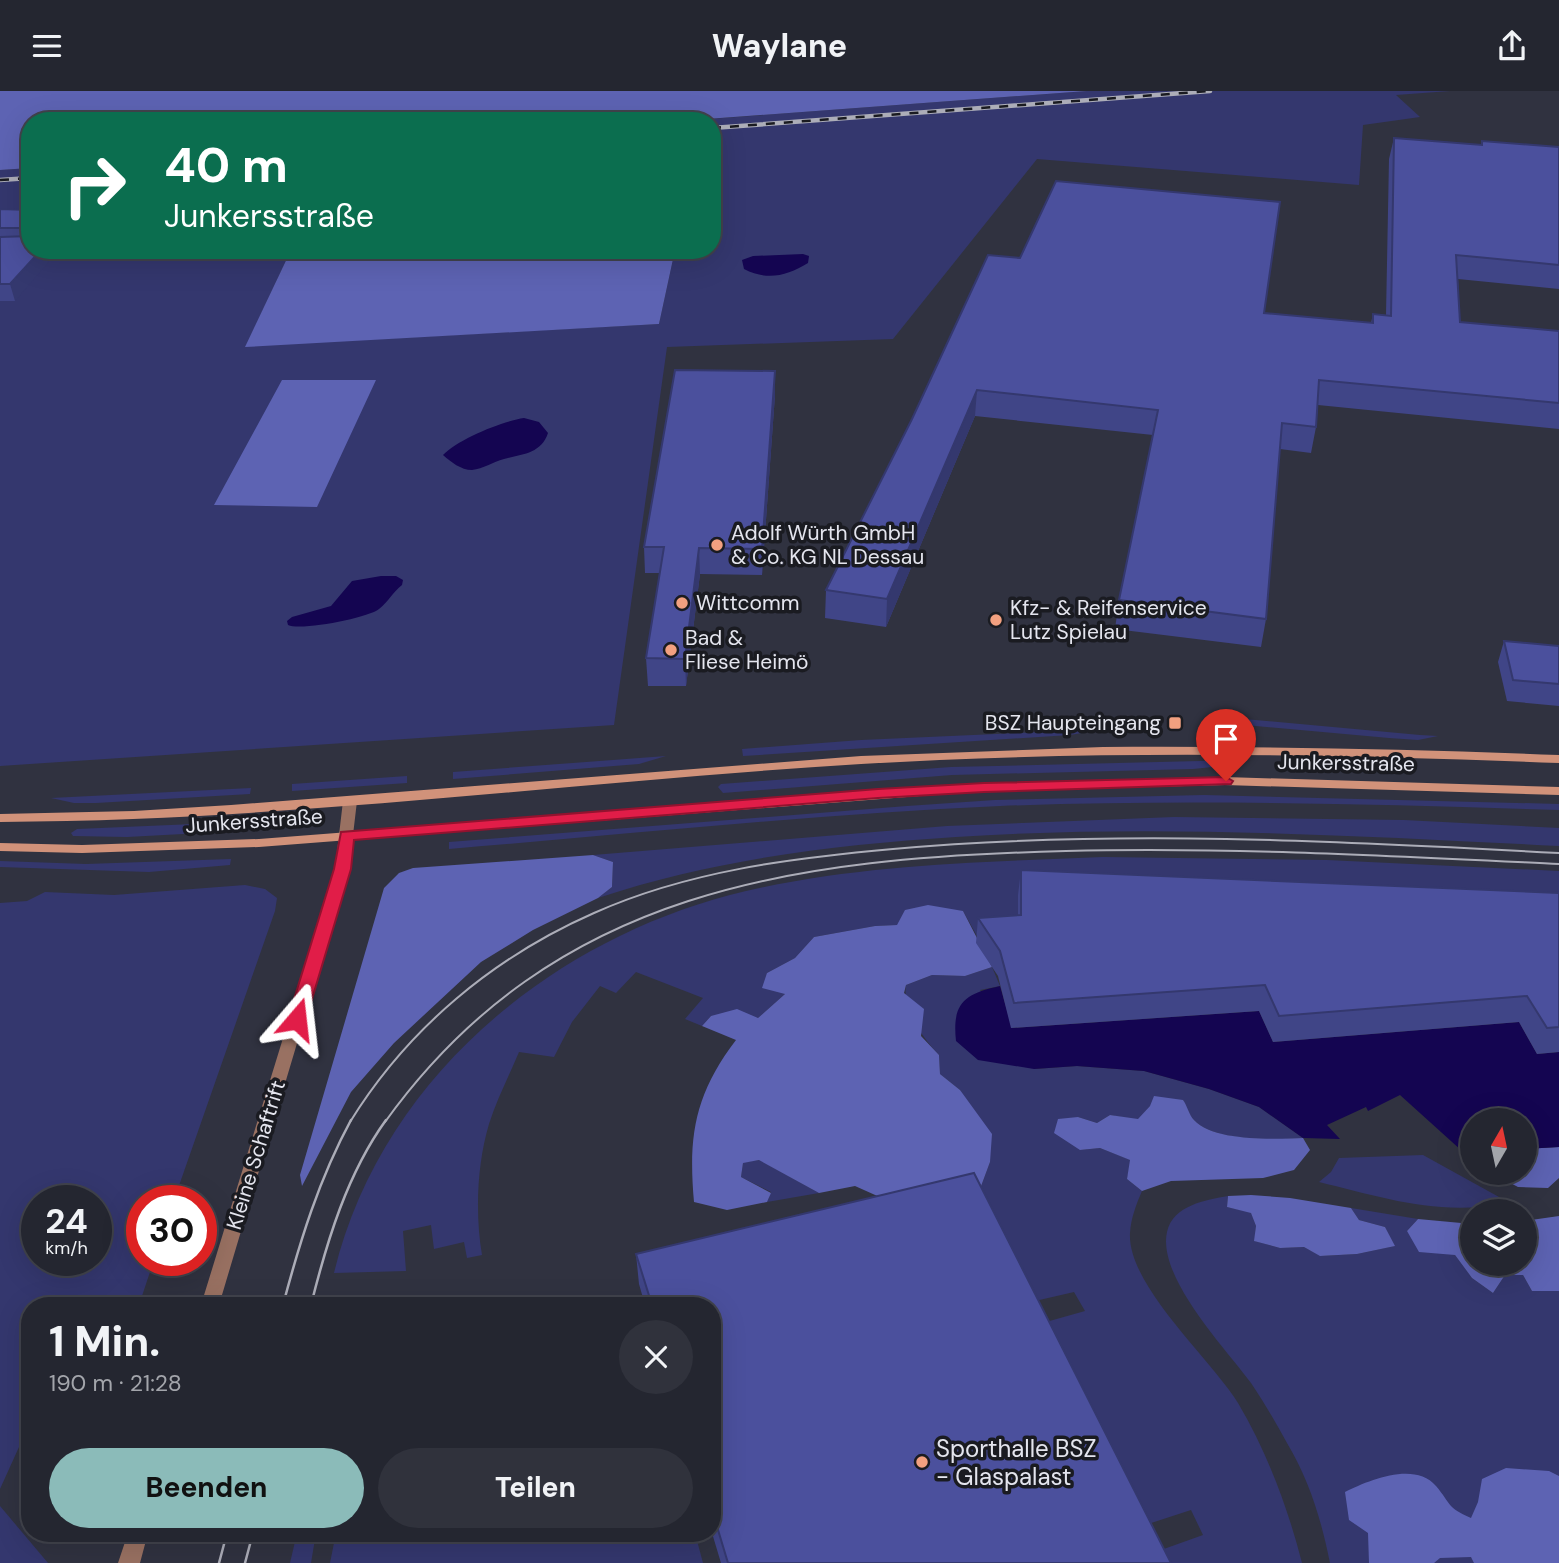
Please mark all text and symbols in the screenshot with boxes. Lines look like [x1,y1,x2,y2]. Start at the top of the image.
text: Waylane [712,25,847,67]
icon: menu [28,27,66,65]
icon: share [1493,27,1531,65]
text: 40 m [164,133,288,197]
icon: right [49,140,140,231]
text: Junkersstraße [164,195,374,237]
place label: Adolf Würth GmbH & Co. KG NL Dessau [731,519,924,571]
marker: Adolf Würth GmbH & Co. KG NL Dessau [709,537,725,553]
place label: Wittcomm [696,589,799,617]
place label: Kfz- & Reifenservice Lutz Spielau [1010,594,1207,646]
marker: Wittcomm [674,595,690,611]
marker: Kfz- & Reifenservice Lutz Spielau [988,612,1004,628]
place label: Bad & Fliese Heimö [685,624,808,676]
marker: Bad & Fliese Heimö [663,642,679,658]
place label: BSZ Haupteingang [985,709,1161,737]
pin [1196,709,1256,781]
marker: BSZ Haupteingang [1167,715,1183,731]
icon: arrive [1207,720,1245,758]
street label: Junkersstraße [1277,748,1415,778]
street label: Junkersstraße [184,802,324,840]
position arrow [260,982,334,1056]
street label: Kleine Schaftrift [220,1077,292,1233]
north arrow [1460,1108,1536,1185]
map controls [1460,1108,1537,1276]
speed limit sign: 30 [126,1185,217,1276]
text: 24 [45,1198,88,1244]
button: layers [1460,1199,1537,1276]
text: km/h [45,1236,88,1260]
text: 1 Min. [49,1314,160,1369]
button: close [619,1320,693,1394]
text: 190 m · 21:28 [49,1368,182,1398]
place label: Sporthalle BSZ - Glaspalast [936,1433,1096,1492]
button: Beenden [49,1448,364,1528]
button: Teilen [378,1448,693,1528]
marker: Sporthalle BSZ - Glaspalast [914,1454,930,1470]

